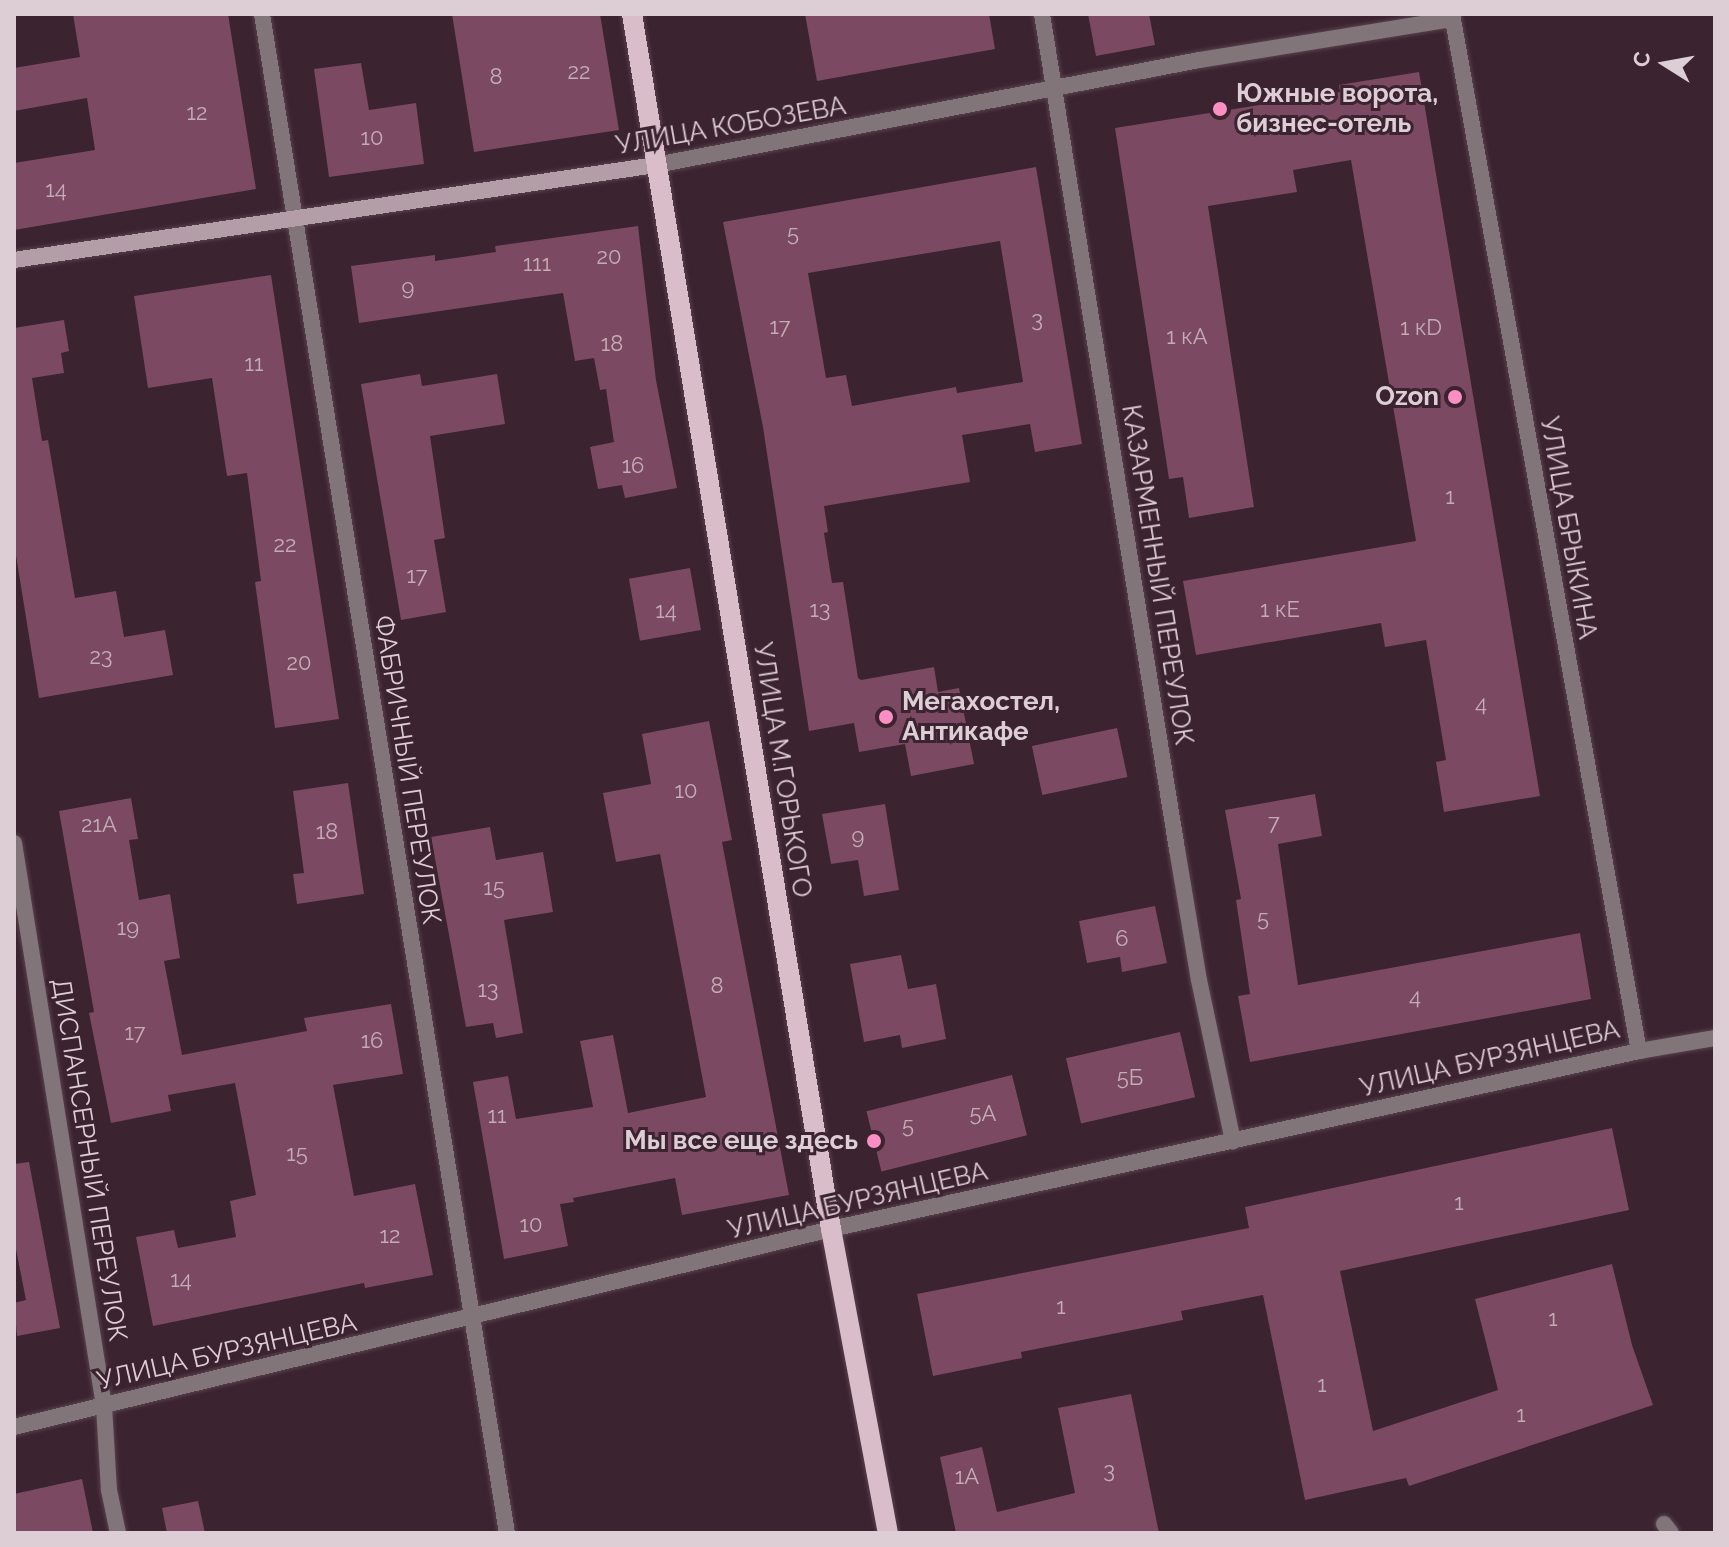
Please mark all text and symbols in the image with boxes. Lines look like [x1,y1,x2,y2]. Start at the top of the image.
north arrow [1625,24,1705,104]
text: С [1627,50,1656,69]
house number: 22 [568,59,590,85]
house number: 8 [489,64,503,90]
place label: Южные ворота, бизнес-отель [1236,78,1438,140]
street label: УЛИЦА КОБОЗЕВА [613,90,849,162]
house number: 12 [187,100,207,126]
marker: Южные ворота, бизнес-отель [1211,100,1229,118]
house number: 10 [361,125,383,151]
house number: 14 [45,177,67,203]
house number: 5 [787,221,799,247]
house number: 20 [597,244,621,270]
house number: 111 [523,251,551,277]
house number: 9 [402,275,414,301]
house number: 3 [1031,307,1043,333]
house number: 17 [769,314,791,340]
house number: 1 кD [1400,315,1442,341]
house number: 1 кA [1166,324,1208,350]
house number: 18 [601,331,623,357]
house number: 11 [245,351,263,377]
place label: Ozon [1375,381,1439,413]
marker: Ozon [1446,388,1464,406]
street label: КАЗАРМЕННЫЙ ПЕРЕУЛОК [1115,403,1199,747]
street label: УЛИЦА БРЫКИНА [1533,414,1603,642]
house number: 16 [622,453,644,479]
house number: 1 [1445,484,1455,510]
house number: 22 [274,532,296,558]
house number: 17 [406,563,428,589]
house number: 13 [809,597,831,623]
house number: 1 кE [1260,597,1300,623]
house number: 14 [655,598,677,624]
street label: ФАБРИЧНЫЙ ПЕРЕУЛОК [367,613,447,927]
street label: УЛИЦА М.ГОРЬКОГО [746,640,818,900]
house number: 23 [89,644,113,670]
house number: 20 [287,650,311,676]
place label: Мегахостел, Антикафе [902,686,1060,748]
house number: 4 [1475,691,1487,717]
marker: Мегахостел, Антикафе [877,708,895,726]
house number: 10 [675,778,697,804]
house number: 7 [1268,810,1280,836]
house number: 21А [81,812,117,838]
house number: 18 [316,819,338,845]
house number: 9 [852,824,864,850]
house number: 15 [483,875,505,901]
house number: 5 [1257,906,1269,932]
house number: 19 [117,915,139,941]
house number: 6 [1115,926,1129,952]
house number: 8 [710,973,724,999]
street label: ДИСПАНСЕРНЫЙ ПЕРЕУЛОК [45,976,133,1344]
house number: 13 [477,977,499,1003]
house number: 4 [1409,984,1421,1010]
street label: УЛИЦА БУРЗЯНЦЕВА [1357,1014,1623,1104]
house number: 17 [124,1020,146,1046]
house number: 16 [361,1028,383,1054]
house number: 5Б [1117,1065,1143,1091]
house number: 5А [970,1101,996,1127]
house number: 11 [488,1103,506,1129]
house number: 5 [902,1113,914,1139]
place label: Мы все еще здесь [624,1125,858,1157]
marker: Мы все еще здесь [865,1132,883,1150]
house number: 15 [286,1141,308,1167]
street label: УЛИЦА БУРЗЯНЦЕВА [725,1156,991,1246]
house number: 1 [1454,1190,1464,1216]
house number: 10 [520,1212,542,1238]
house number: 12 [380,1223,400,1249]
house number: 14 [170,1267,192,1293]
house number: 1 [1056,1294,1066,1320]
house number: 1 [1548,1306,1558,1332]
street label: УЛИЦА БУРЗЯНЦЕВА [94,1307,360,1397]
house number: 1 [1317,1372,1327,1398]
house number: 1 [1516,1402,1526,1428]
house number: 3 [1103,1458,1115,1484]
house number: 1А [955,1464,979,1490]

